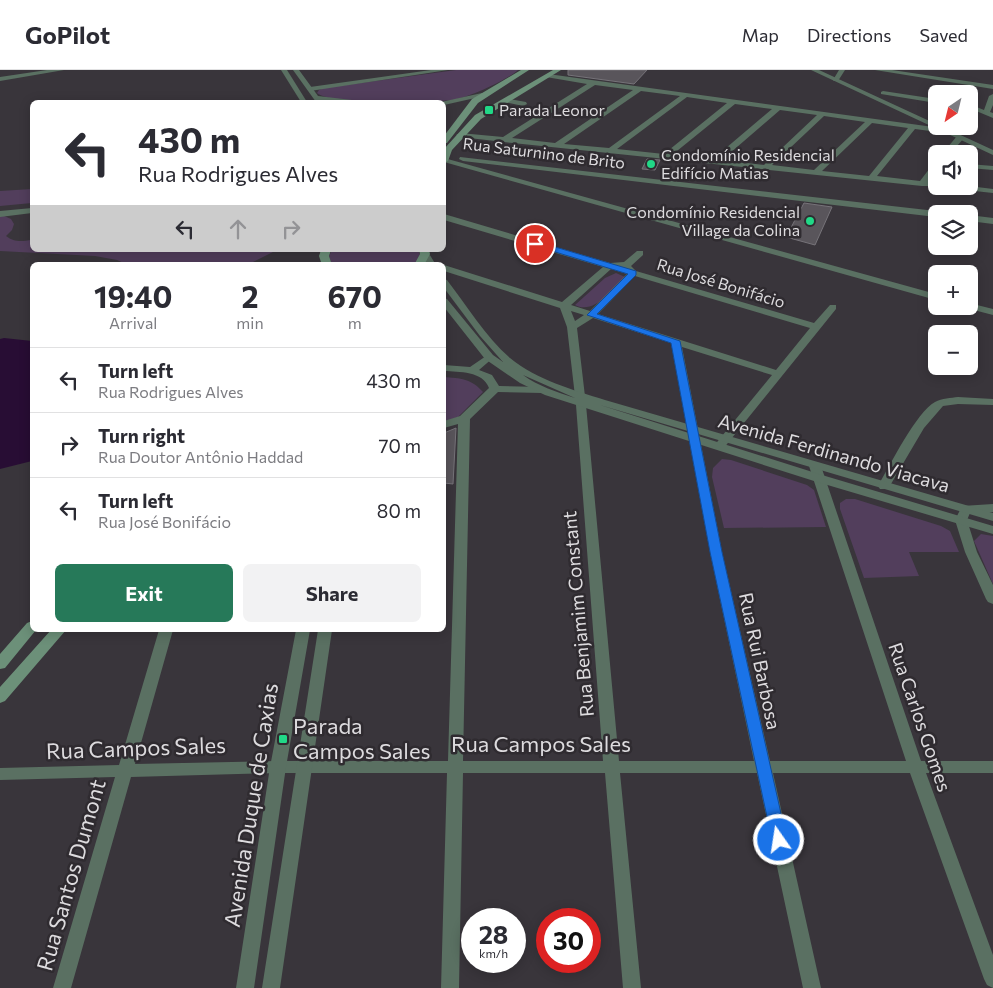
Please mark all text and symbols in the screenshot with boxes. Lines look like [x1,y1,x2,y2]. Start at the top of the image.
text: GoPilot [25,20,110,49]
text: Map [742,24,779,46]
text: Directions [807,24,891,46]
text: Saved [919,24,968,46]
north arrow [928,85,978,135]
map controls [928,85,978,375]
place label: Parada Leonor [499,100,606,119]
marker: Parada Leonor [483,104,495,116]
text: 430 m [138,117,240,160]
icon: left [55,120,120,185]
street label: Rua Saturnino de Brito [462,133,626,172]
place label: Condomínio Residencial Edifício Matias [661,145,835,182]
button: sound [928,145,978,195]
marker: Condomínio Residencial Edifício Matias [645,158,657,170]
text: Rua Rodrigues Alves [138,160,338,187]
place label: Condomínio Residencial Village da Colina [626,202,800,239]
button: layers [928,205,978,255]
icon: left [171,215,199,243]
icon: ahead [224,215,252,243]
icon: right [277,215,305,243]
marker: Condomínio Residencial Village da Colina [804,215,816,227]
pin [514,223,556,265]
icon: arrive [521,230,549,258]
street label: Rua José Bonifácio [655,254,788,311]
button: + [928,265,978,315]
text: 19:40 [94,277,172,314]
text: 2 [241,277,258,314]
text: 670 [328,277,382,314]
text: Arrival [109,313,157,332]
text: min [236,313,264,332]
text: m [348,313,362,332]
button: − [928,325,978,375]
text: Turn left [98,359,173,382]
icon: left [55,366,83,394]
text: 430 m [366,369,421,392]
text: Rua Rodrigues Alves [98,382,244,401]
street label: Avenida Ferdinando Viacava [716,408,953,497]
text: Turn right [98,424,185,447]
icon: right [55,431,83,459]
text: 70 m [378,434,421,457]
text: Rua Doutor Antônio Haddad [98,447,303,466]
text: Turn left [98,489,173,512]
icon: left [55,496,83,524]
text: 80 m [377,499,421,522]
street label: Rua Benjamim Constant [557,510,598,718]
text: Rua José Bonifácio [98,512,231,531]
button: Exit [55,564,233,622]
button: Share [243,564,421,622]
street label: Rua Rui Barbosa [735,590,786,731]
street label: Rua Carlos Gomes [884,639,957,794]
street label: Avenida Duque de Caxias [218,681,283,929]
place label: Parada Campos Sales [293,712,431,764]
street label: Rua Campos Sales [451,730,631,757]
street label: Rua Campos Sales [45,731,226,764]
marker: Parada Campos Sales [277,733,289,745]
street label: Rua Santos Dumont [30,776,111,974]
position arrow [752,813,804,865]
speed limit sign: 30 [536,908,601,973]
text: 28 [479,919,508,949]
text: km/h [479,946,508,960]

